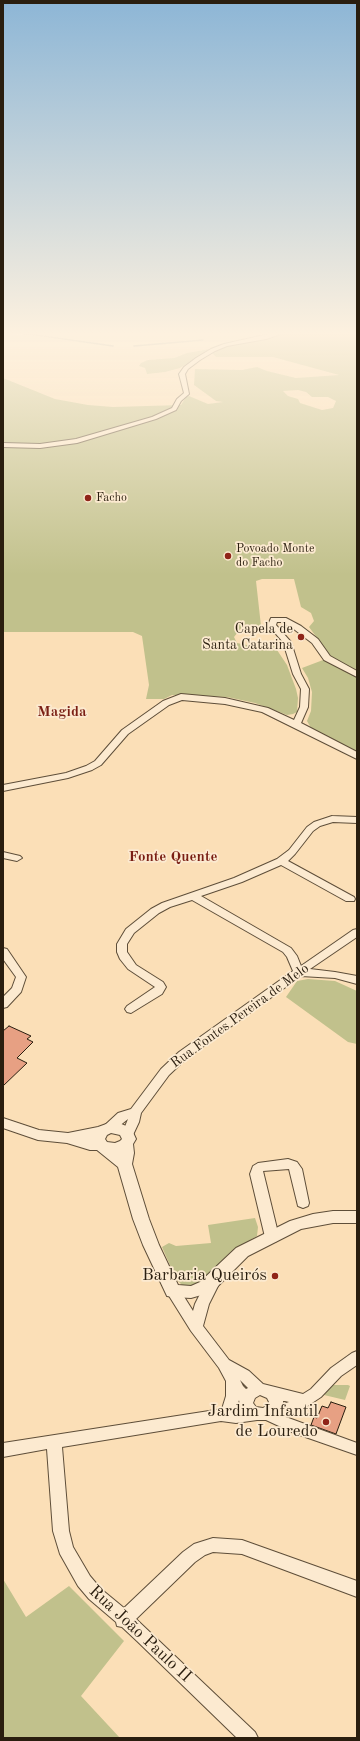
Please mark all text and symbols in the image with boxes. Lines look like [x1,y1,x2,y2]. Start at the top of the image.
place label: Facho [96,491,127,505]
marker: Facho [83,493,93,503]
place label: Povoado Monte do Facho [236,542,314,570]
marker: Povoado Monte do Facho [223,551,233,561]
place label: Capela de Santa Catarina [202,621,293,654]
marker: Capela de Santa Catarina [296,632,306,642]
district label: Magida [37,703,87,721]
district label: Fonte Quente [129,848,217,866]
street label: Rua Fontes Pereira de Melo [168,960,312,1072]
place label: Barbaria Queirós [142,1266,267,1286]
marker: Barbaria Queirós [270,1271,280,1281]
place label: Jardim Infantil de Louredo [208,1402,318,1442]
marker: Jardim Infantil de Louredo [321,1417,331,1427]
street label: Rua João Paulo II [84,1581,196,1687]

